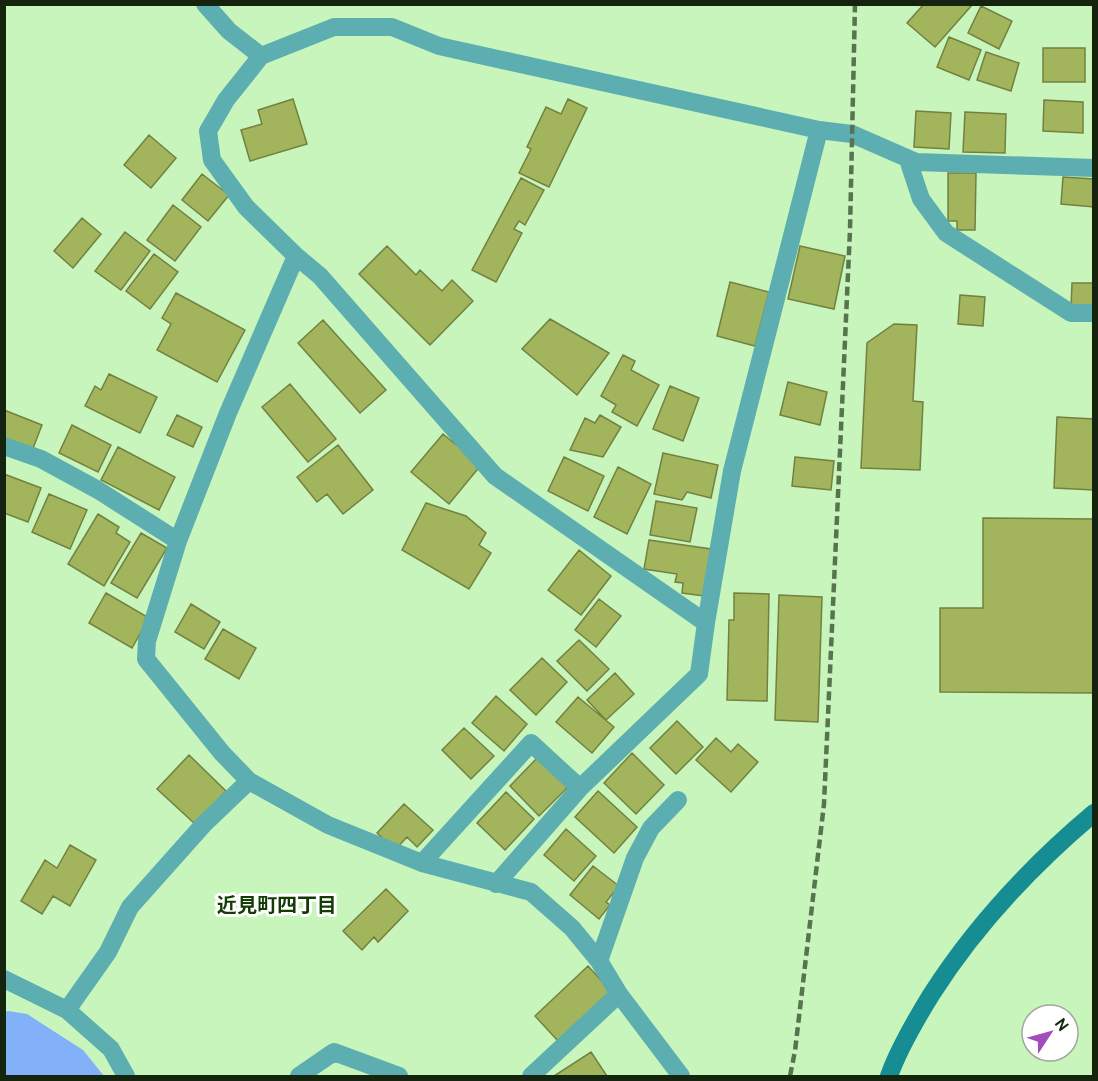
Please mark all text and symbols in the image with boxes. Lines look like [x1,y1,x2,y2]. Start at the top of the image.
district label: 近見町四丁目 [217,893,337,917]
north arrow [1020,1003,1080,1063]
text: N [1051,1014,1073,1035]

